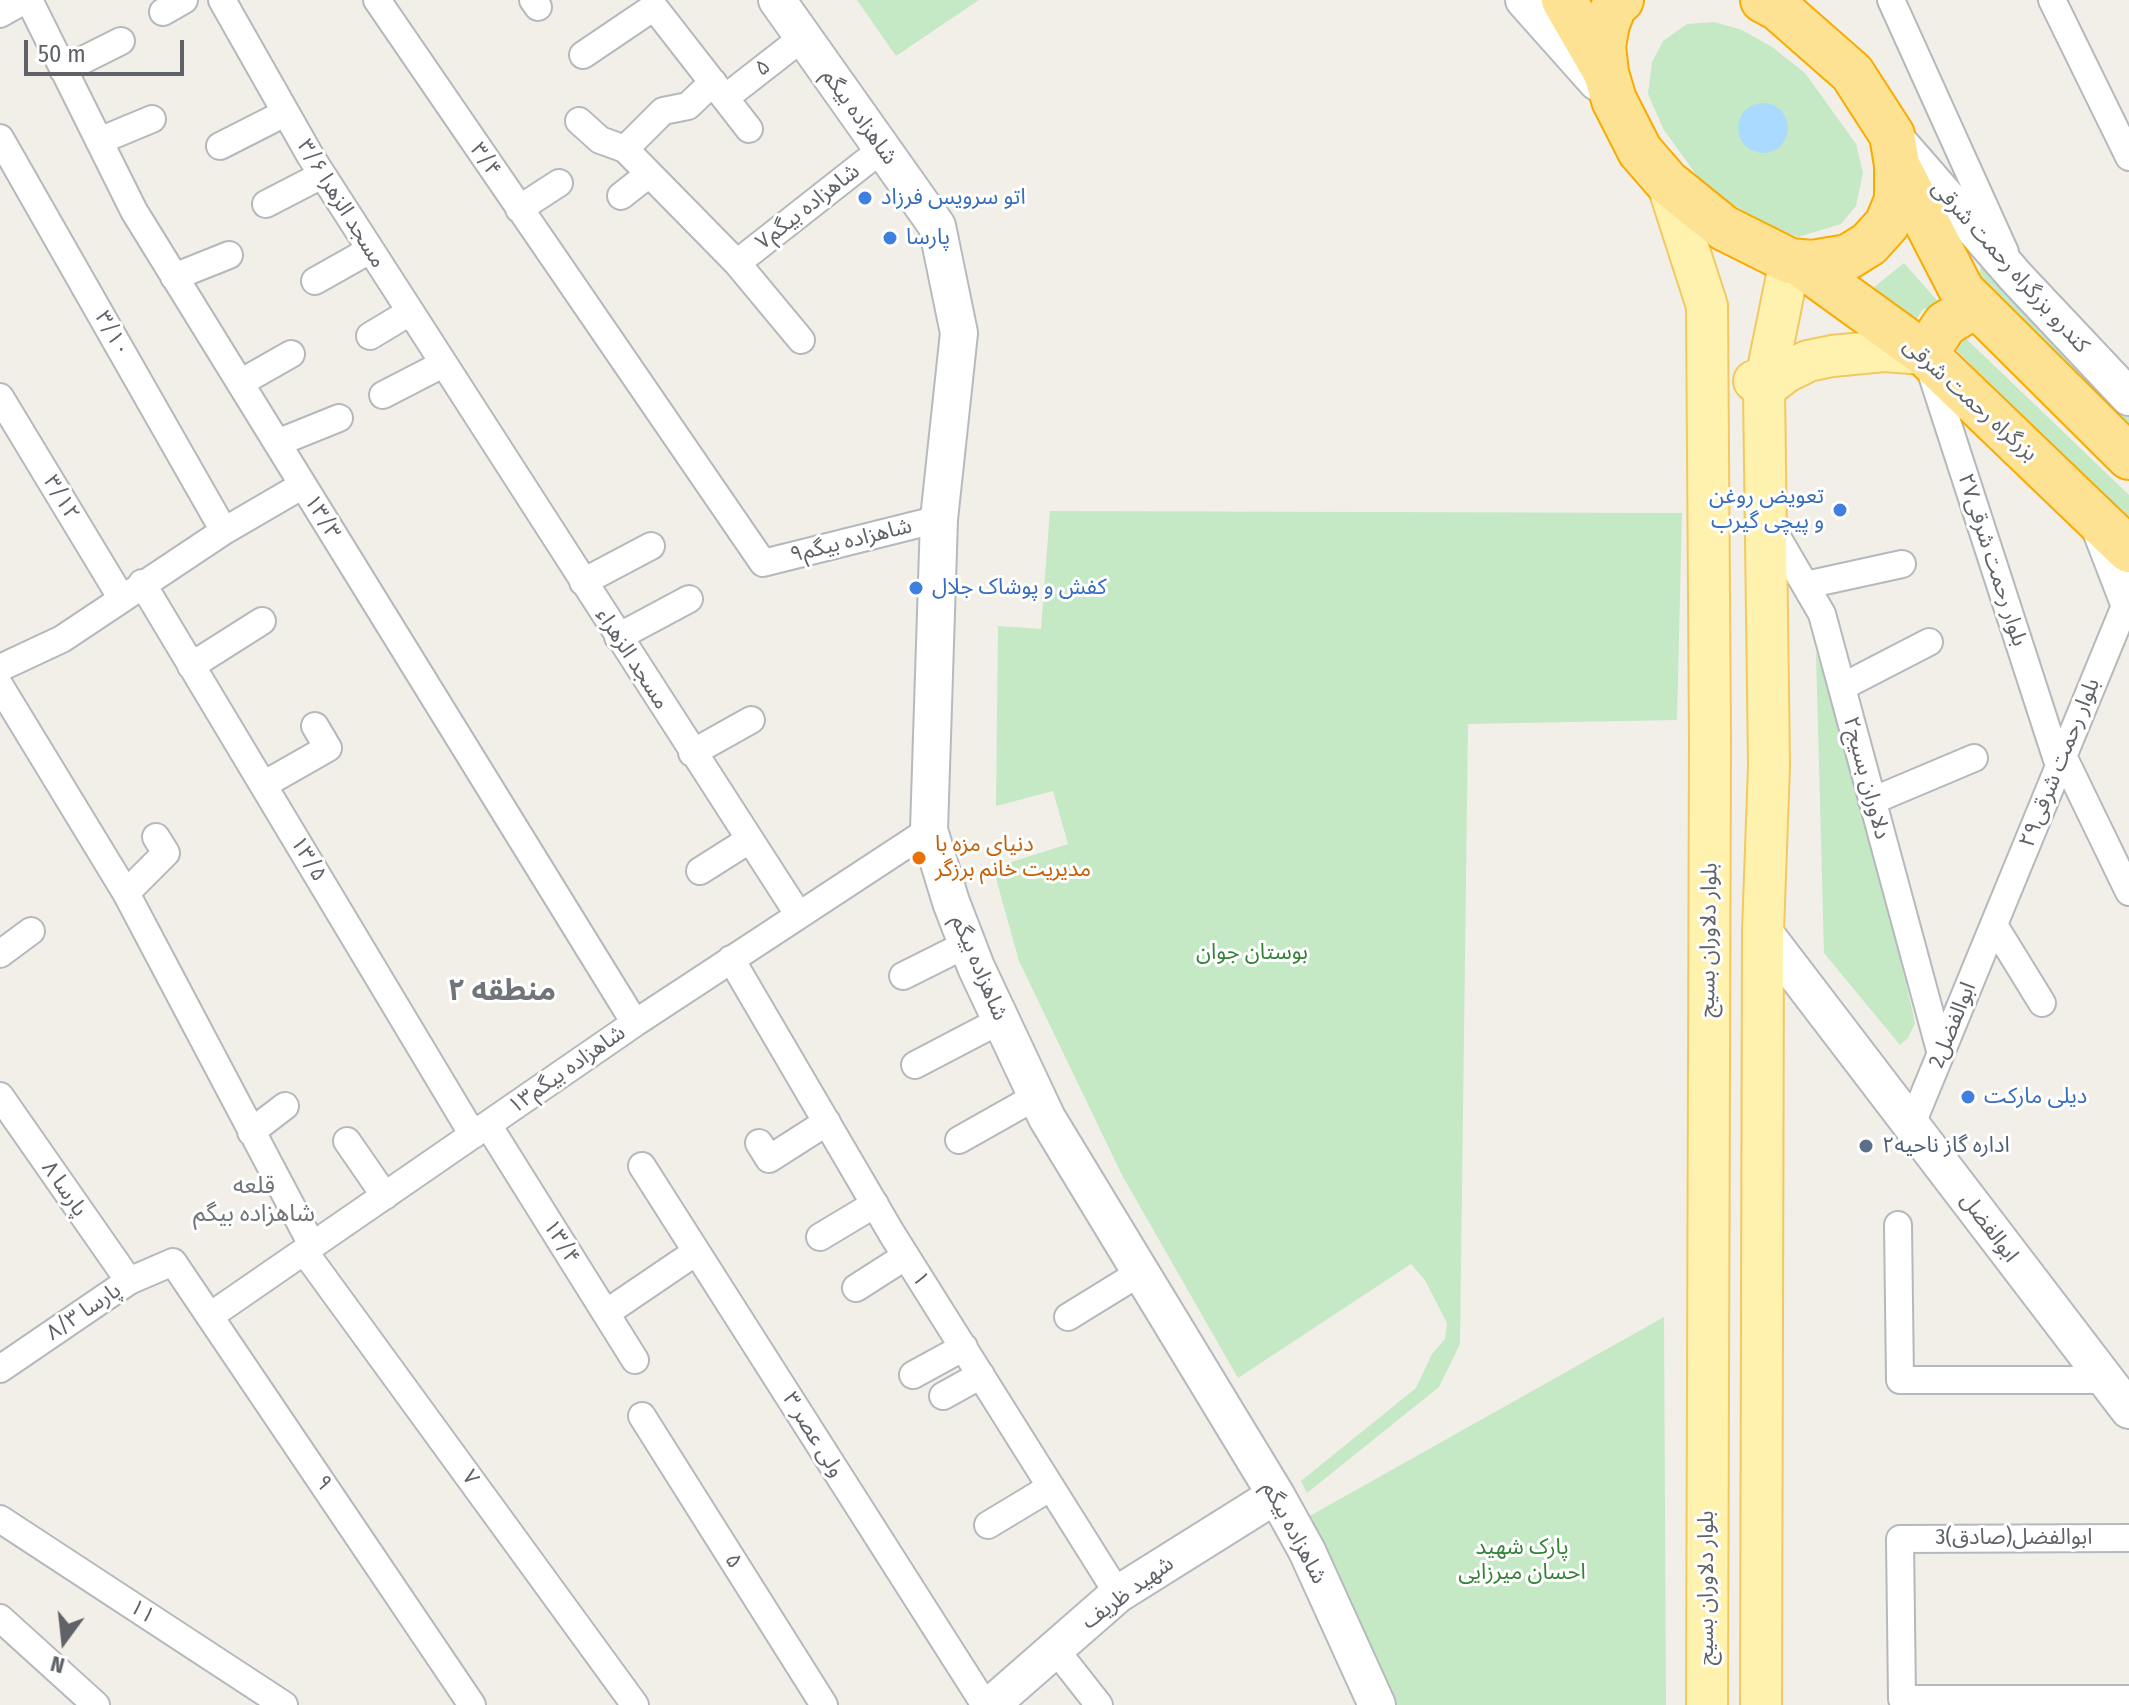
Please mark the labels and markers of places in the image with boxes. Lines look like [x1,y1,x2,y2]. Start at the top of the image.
place label: اتو سرویس فرزاد [881,185,1026,211]
marker: اتو سرویس فرزاد [856,189,874,207]
place label: پارسا [906,225,950,251]
marker: پارسا [881,229,899,247]
place label: تعویض روغن و پیچی گیرب [1709,484,1824,536]
marker: تعویض روغن و پیچی گیرب [1831,501,1849,519]
place label: کفش و پوشاک جلال [932,575,1107,601]
marker: کفش و پوشاک جلال [907,579,925,597]
place label: دنیای مزه با مدیریت خانم برزگر [935,832,1091,884]
marker: دنیای مزه با مدیریت خانم برزگر [910,849,928,867]
place label: دیلی مارکت [1984,1084,2087,1110]
marker: دیلی مارکت [1959,1088,1977,1106]
place label: اداره گاز ناحیه۲ [1882,1133,2010,1159]
marker: اداره گاز ناحیه۲ [1857,1137,1875,1155]

